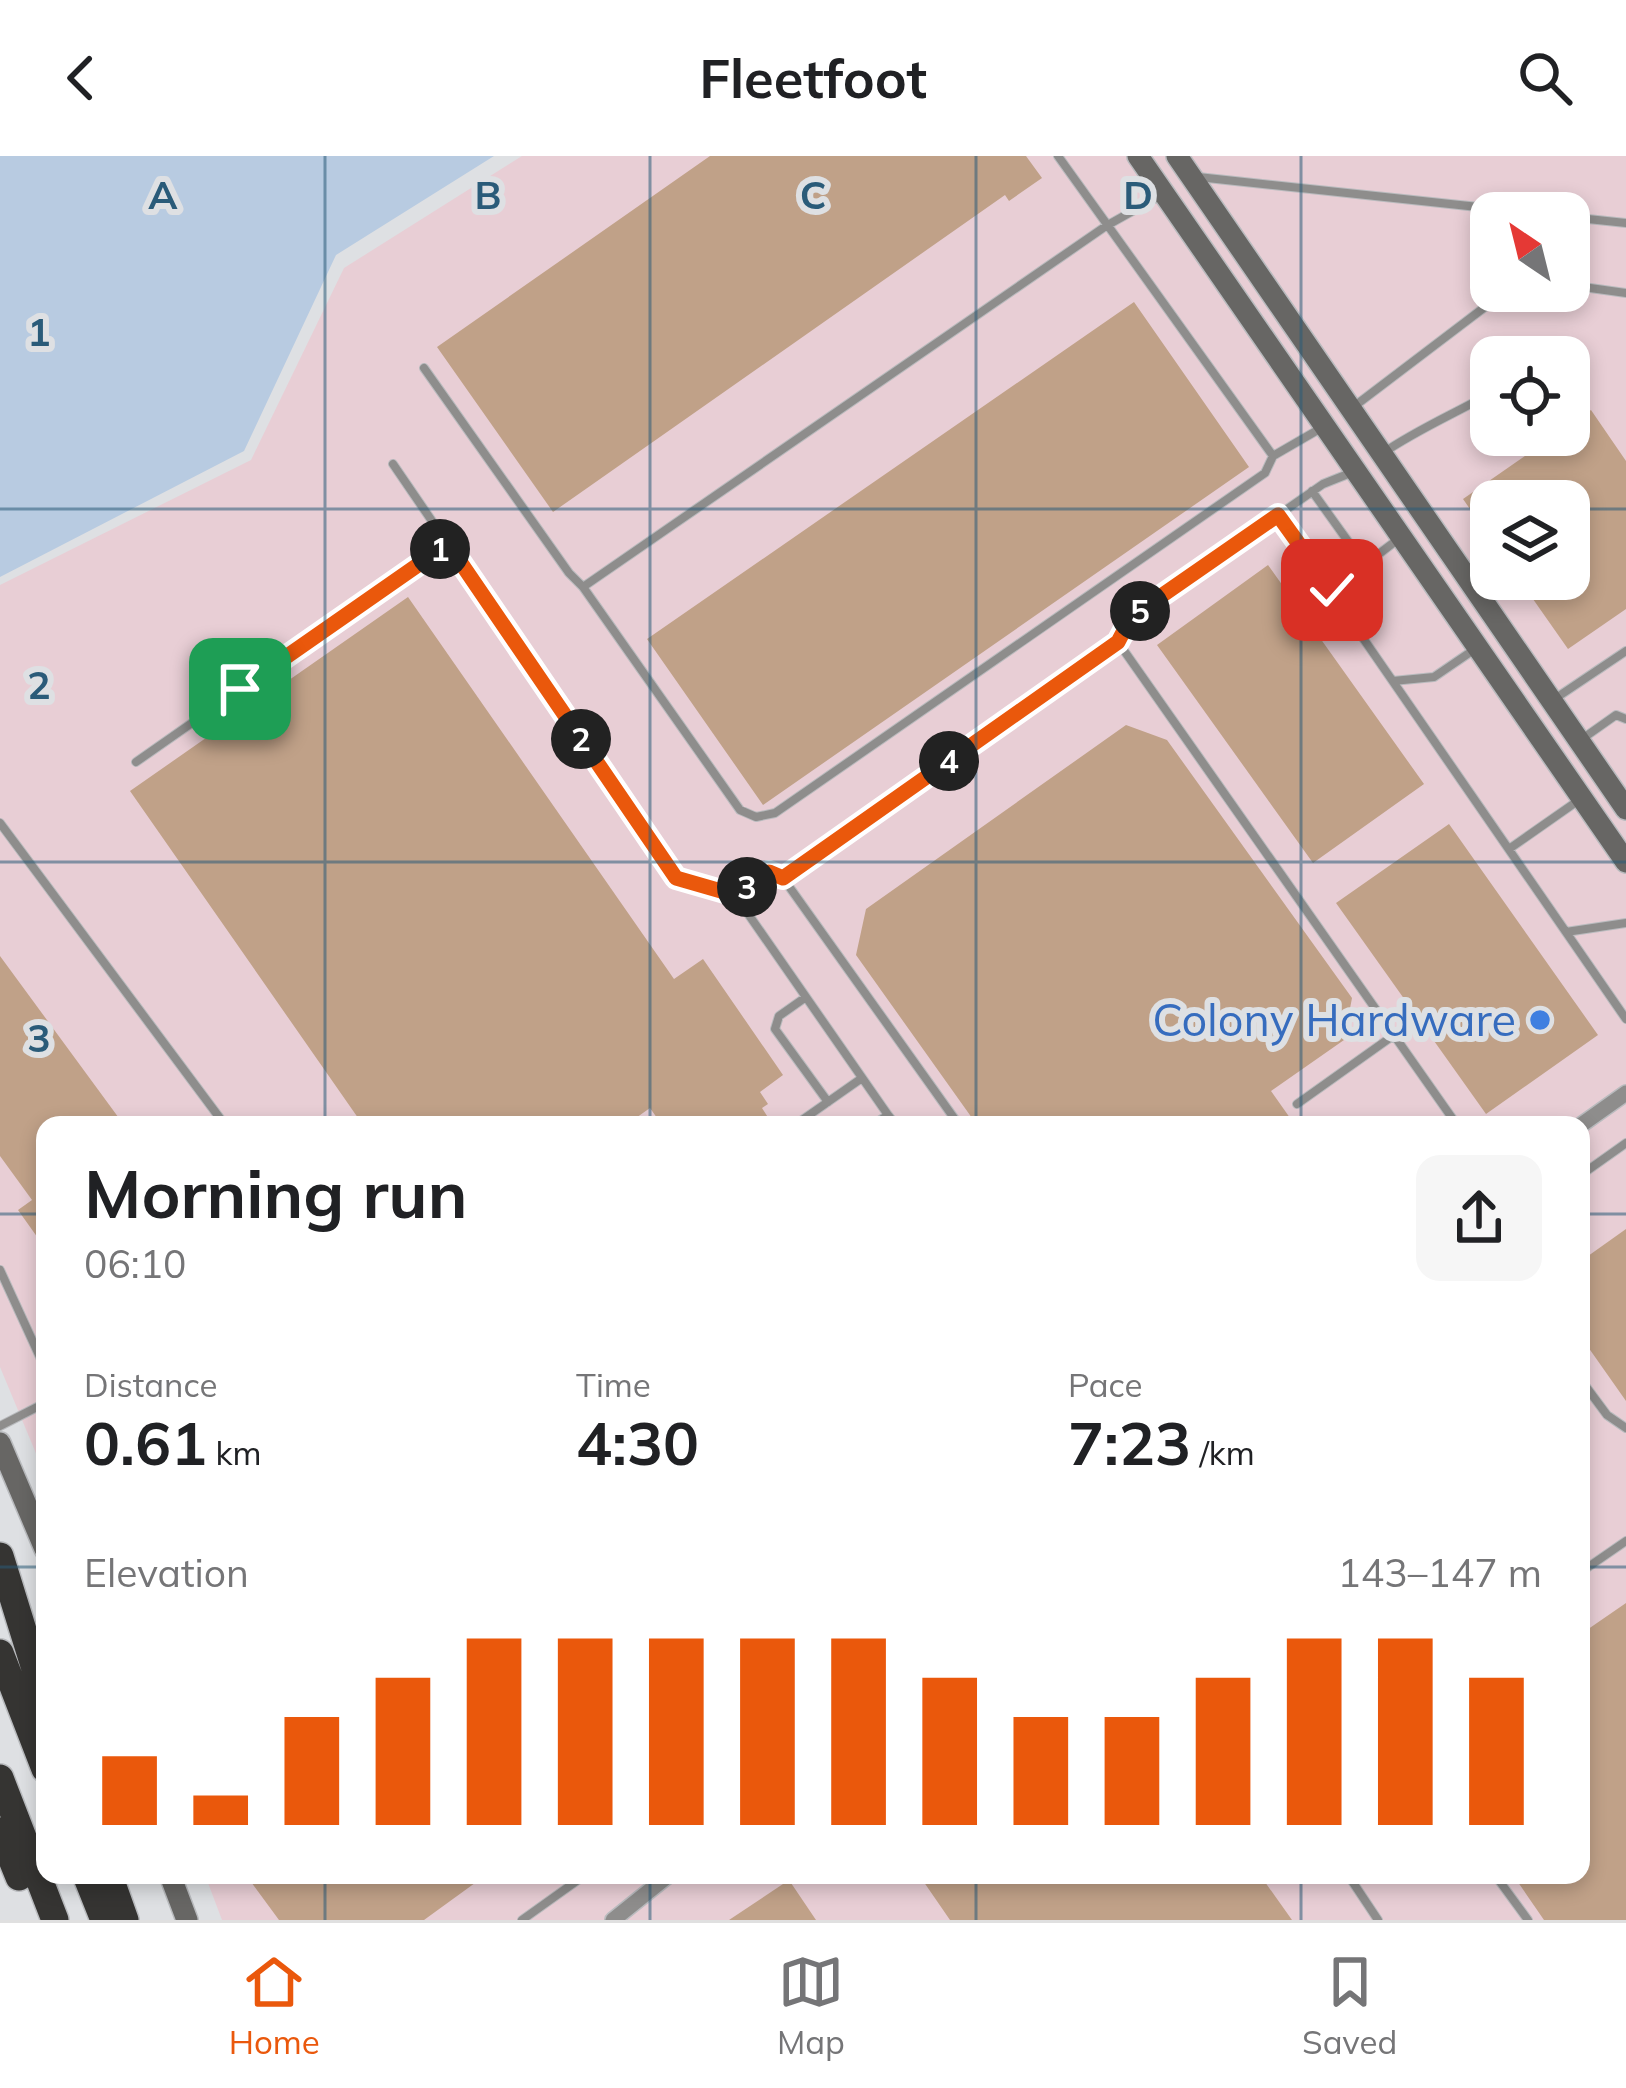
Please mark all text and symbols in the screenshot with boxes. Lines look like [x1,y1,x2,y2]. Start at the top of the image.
text: Fleetfoot [699,44,927,112]
icon: back [48,45,114,111]
icon: search [1512,45,1578,111]
text: A [148,170,178,219]
text: B [475,170,501,219]
text: C [800,170,826,219]
text: D [1123,170,1153,219]
north arrow [1470,192,1590,312]
map controls [1470,192,1590,600]
text: 1 [27,307,51,356]
button: locate [1470,336,1590,456]
button: layers [1470,480,1590,600]
pin: 1 [410,519,470,579]
text: 1 [430,528,450,569]
pin [1281,539,1383,641]
icon: check [1299,557,1365,623]
pin: 5 [1110,581,1170,641]
text: 5 [1130,590,1150,631]
pin [189,638,291,740]
icon: arrive [207,656,273,722]
text: 2 [27,660,51,709]
pin: 2 [551,709,611,769]
text: 2 [571,718,591,759]
pin: 4 [919,731,979,791]
text: 4 [939,740,959,781]
pin: 3 [717,857,777,917]
text: 3 [737,866,757,907]
place label: Colony Hardware [1152,991,1516,1047]
marker: Colony Hardware [1527,1007,1553,1033]
text: 3 [27,1013,51,1062]
text: Morning run [84,1152,467,1235]
button: share [1416,1155,1542,1281]
text: 06:10 [84,1239,187,1288]
text: Distance [84,1364,217,1405]
text: Time [576,1364,651,1405]
text: Pace [1068,1364,1142,1405]
text: 0.61 [84,1405,207,1480]
text: 4:30 [576,1405,699,1480]
text: 7:23 [1068,1405,1191,1480]
text: km [207,1432,261,1473]
text: /km [1191,1432,1255,1473]
text: Elevation [84,1548,249,1597]
text: 143–147 m [1337,1548,1542,1597]
tab: Home [229,1949,320,2062]
tab: Map [777,1949,845,2062]
tab: Saved [1302,1949,1397,2062]

